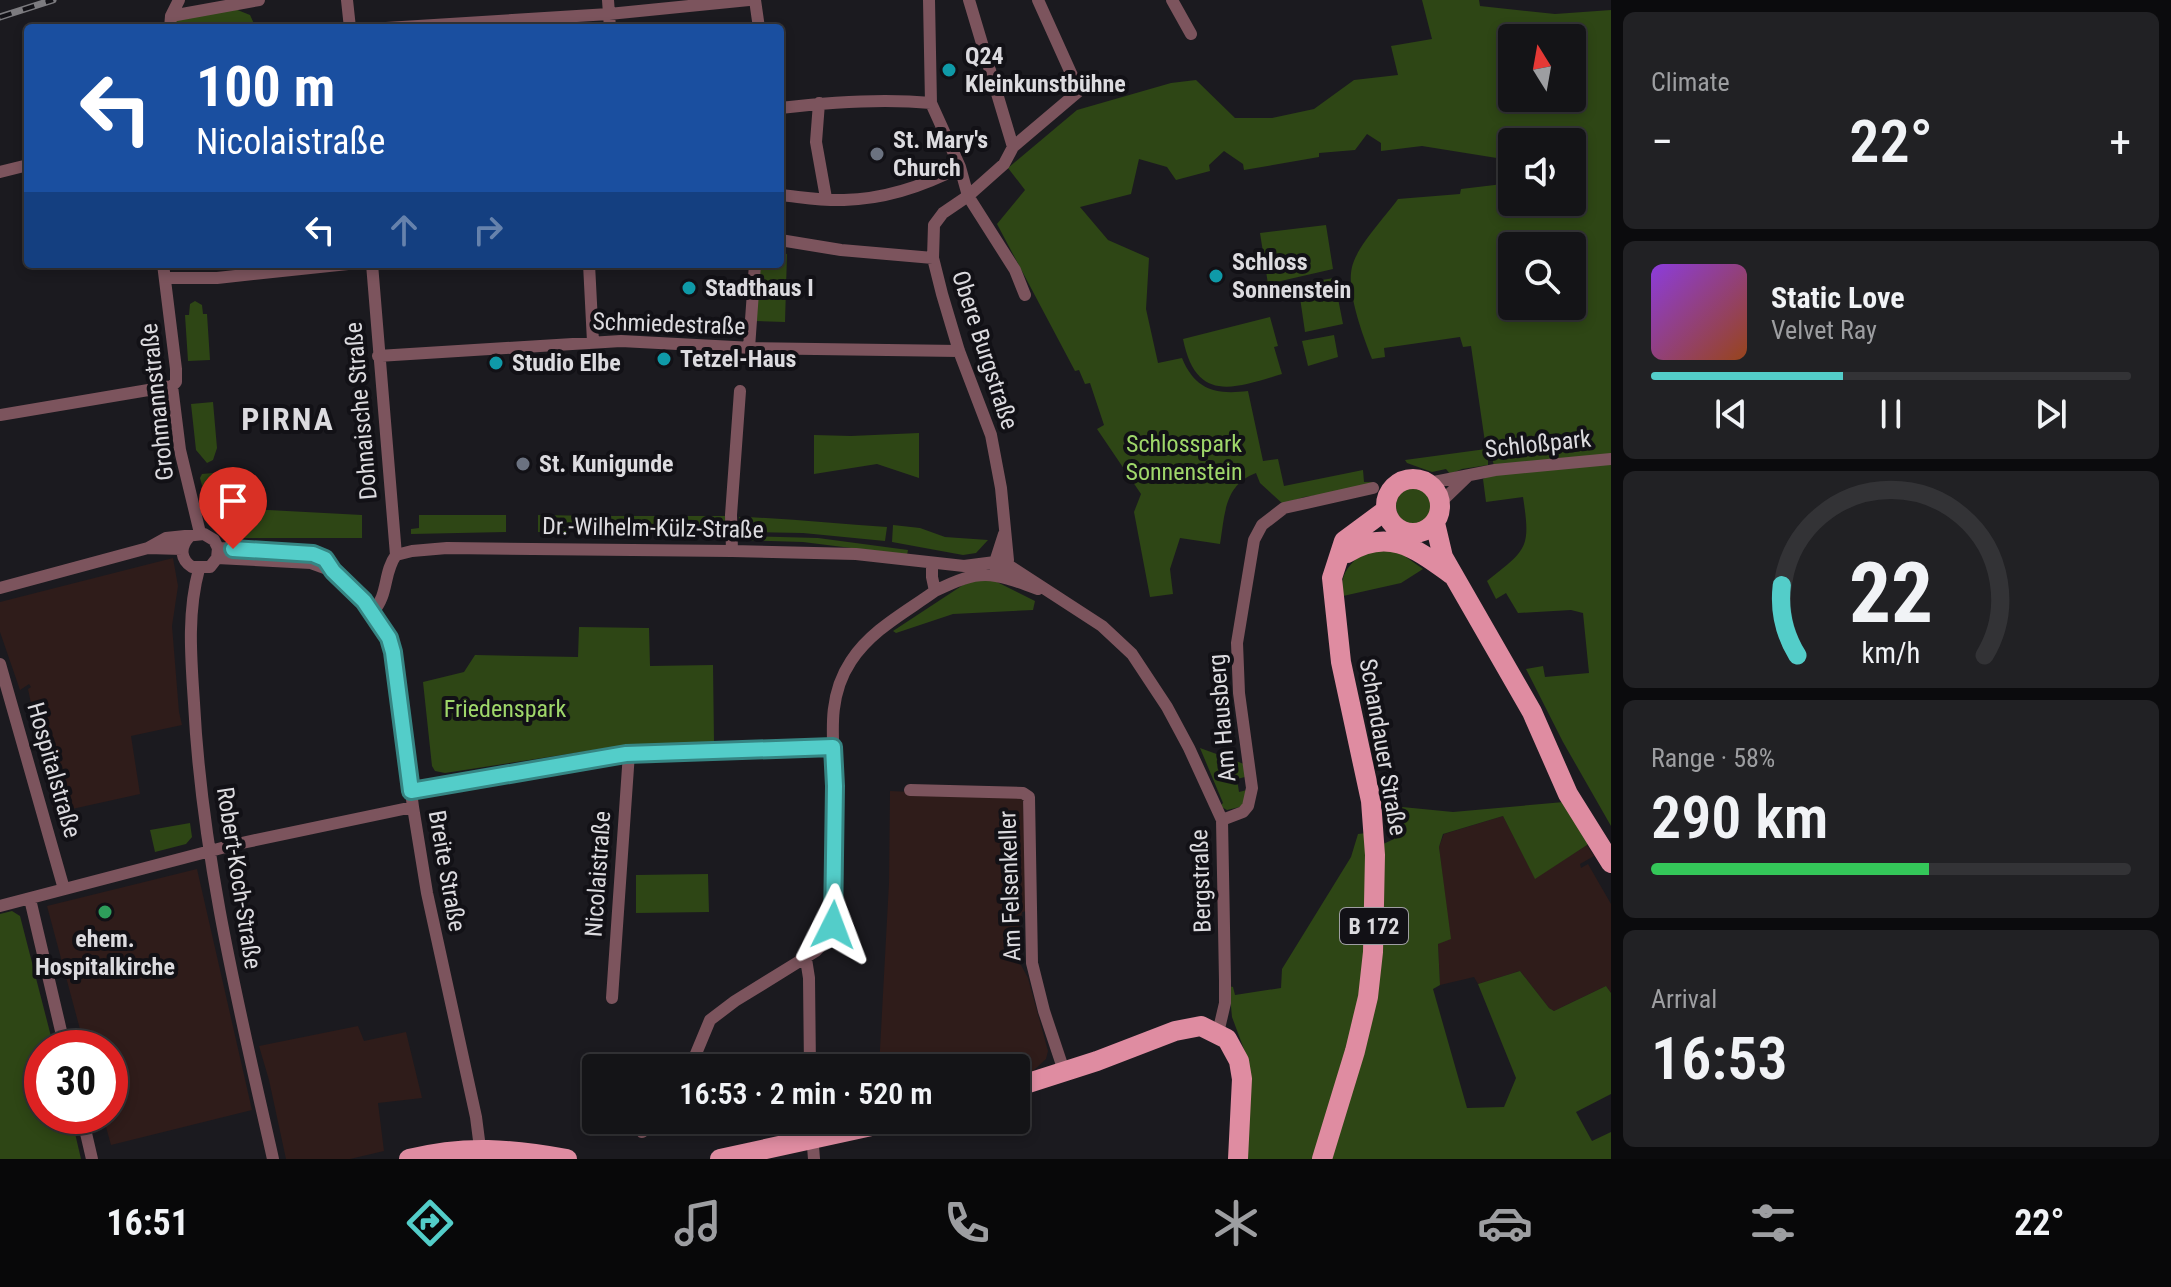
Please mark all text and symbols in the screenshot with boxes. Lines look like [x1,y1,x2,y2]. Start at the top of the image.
north arrow [1498,24,1586,112]
map controls [1498,24,1586,320]
place label: Q24 Kleinkunstbühne [965,42,1126,98]
text: 100 m [196,54,335,120]
icon: left [64,56,168,160]
marker: Q24 Kleinkunstbühne [940,61,958,79]
text: Climate [1651,67,1730,97]
text: 22° [1849,106,1933,177]
text: − [1651,116,1673,168]
text: + [2109,116,2131,168]
text: Nicolaistraße [196,121,385,163]
place label: St. Mary's Church [893,126,988,182]
button: sound [1498,128,1586,216]
marker: St. Mary's Church [868,145,886,163]
icon: left [298,208,342,252]
icon: ahead [382,208,426,252]
icon: right [466,208,510,252]
button: search [1498,232,1586,320]
place label: Schloss Sonnenstein [1232,248,1351,304]
street label: Obere Burgstraße [946,267,1024,433]
marker: Schloss Sonnenstein [1207,267,1225,285]
place label: Stadthaus I [705,274,814,302]
marker: Stadthaus I [680,279,698,297]
text: Static Love [1771,280,1905,315]
street label: Schmiedestraße [592,307,746,341]
text: Velvet Ray [1771,315,1877,345]
street label: Dohnaische Straße [339,321,383,501]
street label: Grohmannstraße [135,322,179,482]
place label: Tetzel-Haus [680,345,797,373]
place label: Studio Elbe [512,349,621,377]
marker: Tetzel-Haus [655,350,673,368]
marker: Studio Elbe [487,354,505,372]
icon: previous [1709,392,1753,436]
icon: pause [1869,392,1913,436]
icon: next [2029,392,2073,436]
district label: PIRNA [241,400,335,438]
street label: Schloßpark [1483,424,1593,463]
park label: Schlosspark Sonnenstein [1125,430,1243,486]
place label: St. Kunigunde [539,450,674,478]
marker: St. Kunigunde [514,455,532,473]
pin [199,467,267,549]
icon: arrive [211,479,255,523]
street label: Dr.-Wilhelm-Külz-Straße [542,512,764,544]
text: 22 [1849,544,1933,641]
text: km/h [1862,636,1920,670]
street label: Am Hausberg [1202,653,1242,783]
street label: Schandauer Straße [1354,656,1412,838]
park label: Friedenspark [444,695,566,723]
street label: Hospitalstraße [21,699,87,841]
text: Range · 58% [1651,743,1775,773]
text: 290 km [1651,782,1828,853]
street label: Robert-Koch-Straße [211,785,267,971]
street label: Breite Straße [423,808,471,934]
street label: Nicolaistraße [580,810,616,938]
street label: Am Felsenkeller [993,810,1027,962]
street label: Bergstraße [1185,829,1217,933]
position arrow [791,883,875,967]
marker: ehem. Hospitalkirche [96,903,114,921]
road number: B 172 [1340,908,1408,944]
place label: ehem. Hospitalkirche [35,925,175,981]
text: Arrival [1651,984,1717,1014]
text: 16:53 [1651,1023,1788,1094]
speed limit sign: 30 [24,1030,128,1134]
text: 16:53 · 2 min · 520 m [679,1076,933,1111]
icon: directions [402,1195,458,1251]
icon: music [670,1195,726,1251]
icon: phone [939,1195,995,1251]
icon: climate [1208,1195,1264,1251]
icon: car [1477,1195,1533,1251]
icon: filters [1745,1195,1801,1251]
text: 16:51 [106,1202,189,1244]
text: 22° [2014,1202,2065,1244]

